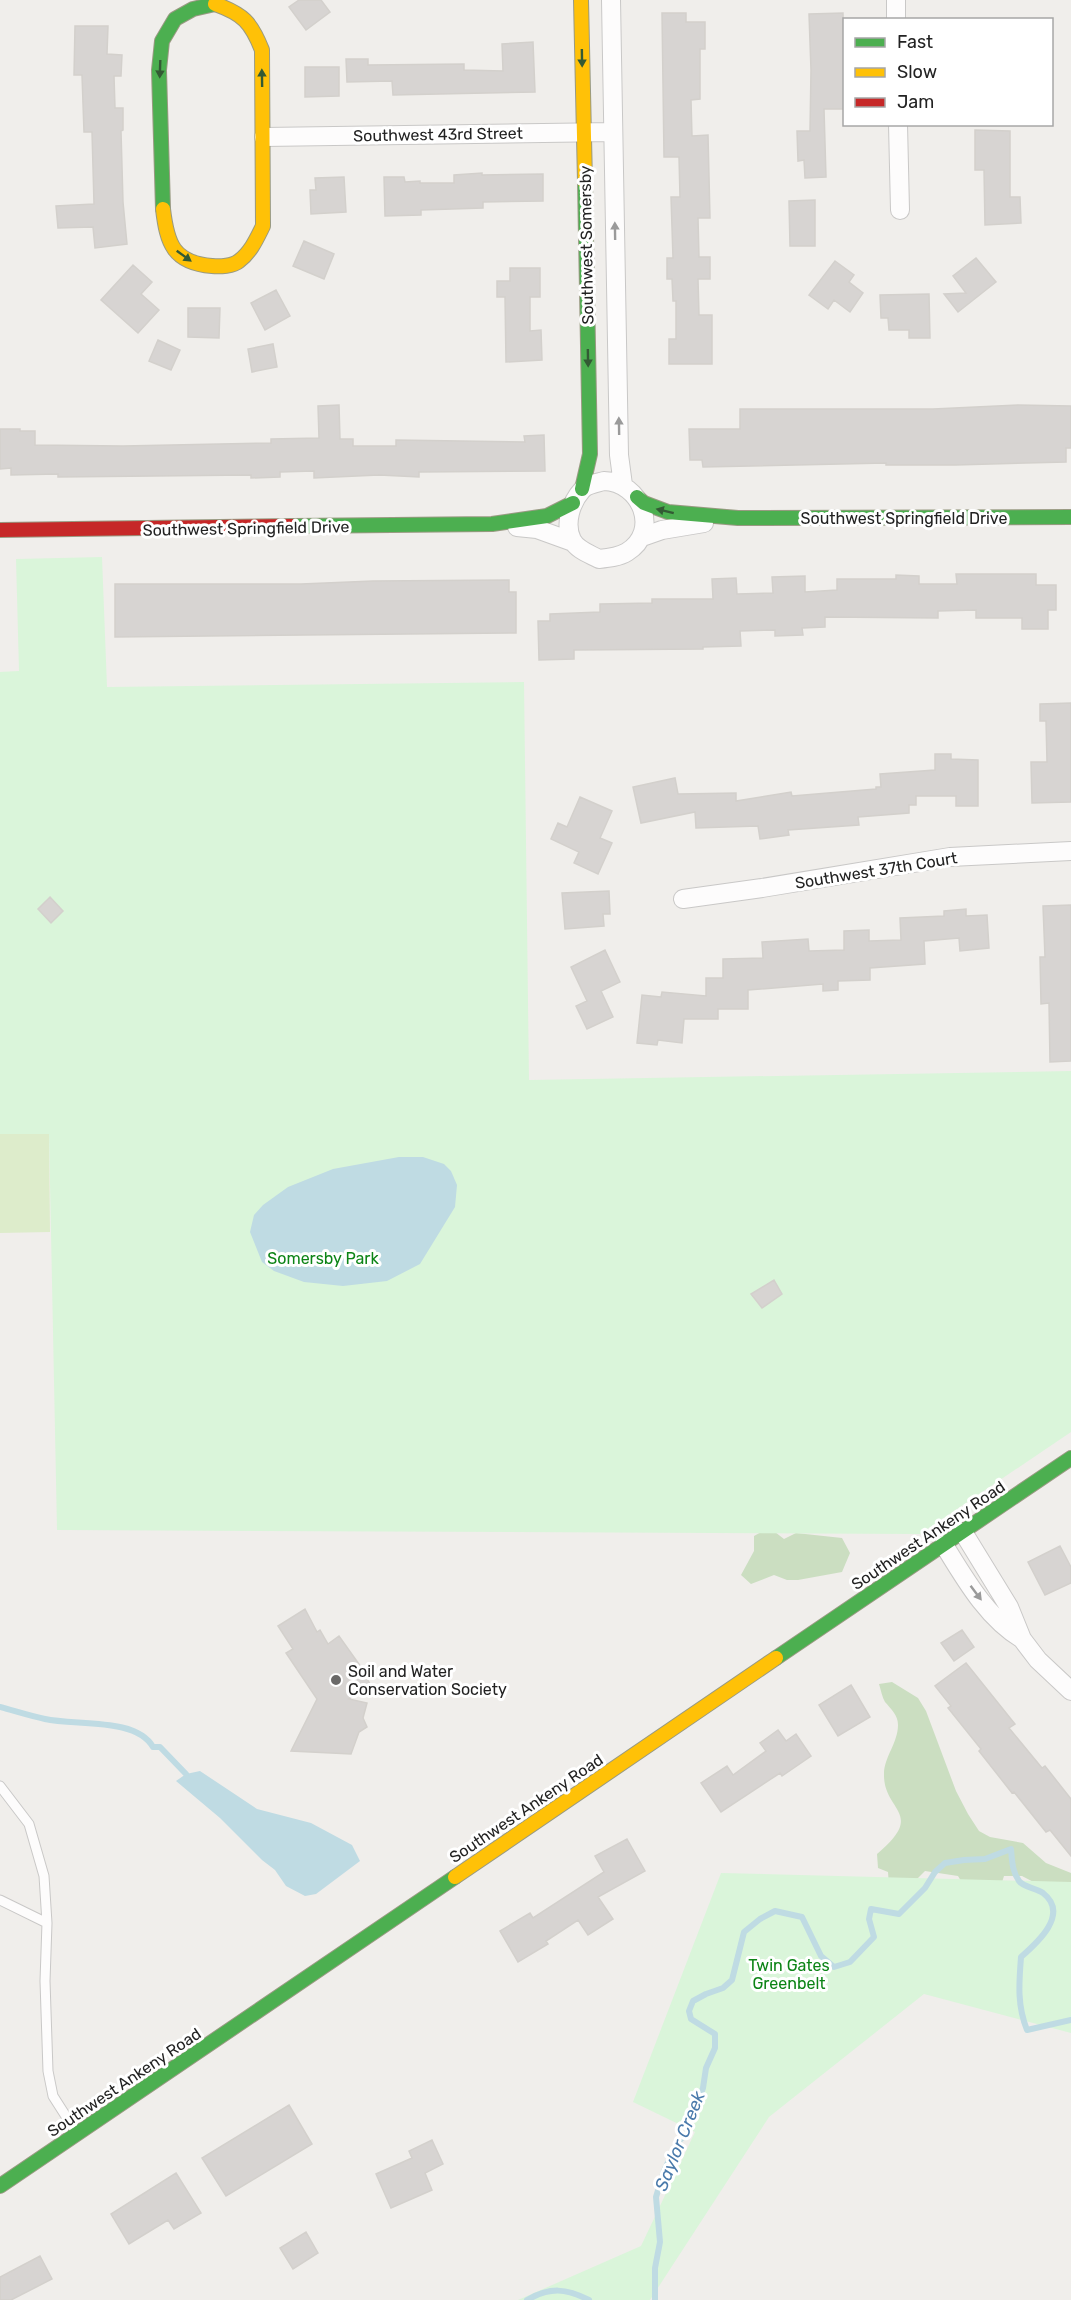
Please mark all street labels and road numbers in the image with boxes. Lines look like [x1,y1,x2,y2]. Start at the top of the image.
street label: Southwest 43rd Street [353,124,523,145]
street label: Southwest Somersby [576,165,597,325]
street label: Southwest Springfield Drive [801,509,1007,528]
street label: Southwest Springfield Drive [142,517,350,540]
street label: Southwest 37th Court [794,848,959,893]
street label: Southwest Ankeny Road [848,1477,1009,1594]
street label: Southwest Ankeny Road [446,1750,607,1867]
street label: Southwest Ankeny Road [44,2024,205,2141]

